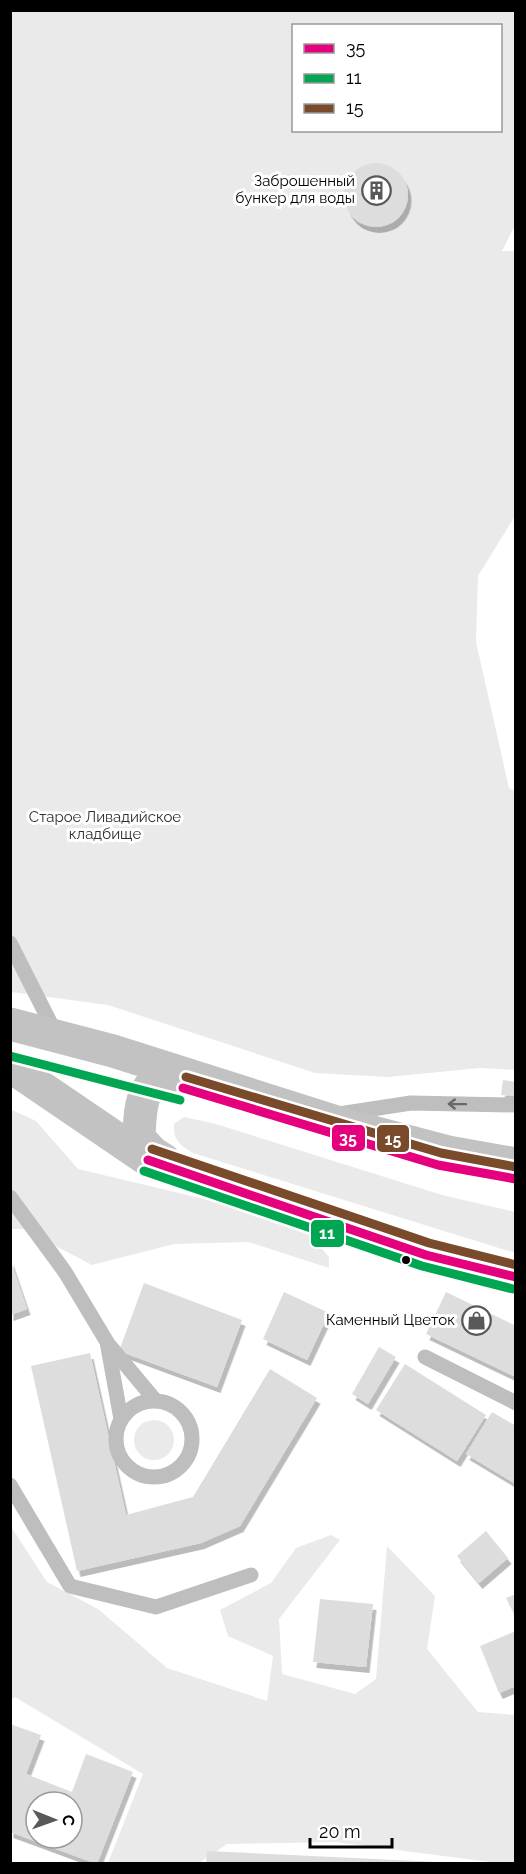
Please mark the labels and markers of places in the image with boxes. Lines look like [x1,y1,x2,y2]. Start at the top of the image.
place label: Заброшенный бункер для воды [235,172,355,207]
building icon: Заброшенный бункер для воды [360,174,392,206]
unlabelled marker [400,1254,412,1266]
shop icon: Каменный Цветок [460,1304,492,1336]
place label: Каменный Цветок [326,1311,455,1329]

